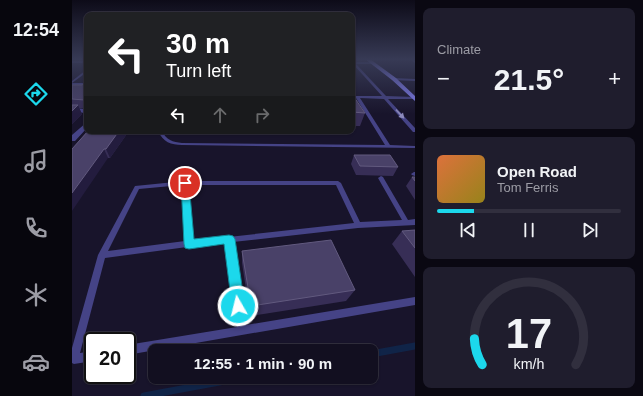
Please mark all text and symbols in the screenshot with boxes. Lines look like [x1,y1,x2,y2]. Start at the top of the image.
text: 12:54 [13,20,59,40]
icon: left [100,28,152,80]
text: 30 m [166,28,230,59]
text: Climate [437,42,481,57]
text: Turn left [166,61,231,81]
text: 21.5° [494,63,564,96]
text: − [437,66,450,91]
text: + [608,66,621,91]
icon: directions [22,80,50,108]
icon: left [167,104,189,126]
icon: ahead [209,104,231,126]
icon: right [251,104,273,126]
one-way arrow [395,109,404,119]
icon: music [22,147,50,175]
text: Open Road [497,163,577,180]
pin [168,166,202,200]
icon: arrive [174,172,196,194]
text: Tom Ferris [497,180,558,195]
icon: phone [22,214,50,242]
icon: previous [457,219,479,241]
icon: pause [518,219,540,241]
icon: next [579,219,601,241]
icon: climate [22,281,50,309]
position arrow [217,285,259,327]
text: 17 [506,310,552,357]
speed limit sign: 20 [84,332,136,384]
icon: car [22,348,50,376]
text: 12:55 · 1 min · 90 m [194,355,332,372]
text: km/h [514,356,545,372]

